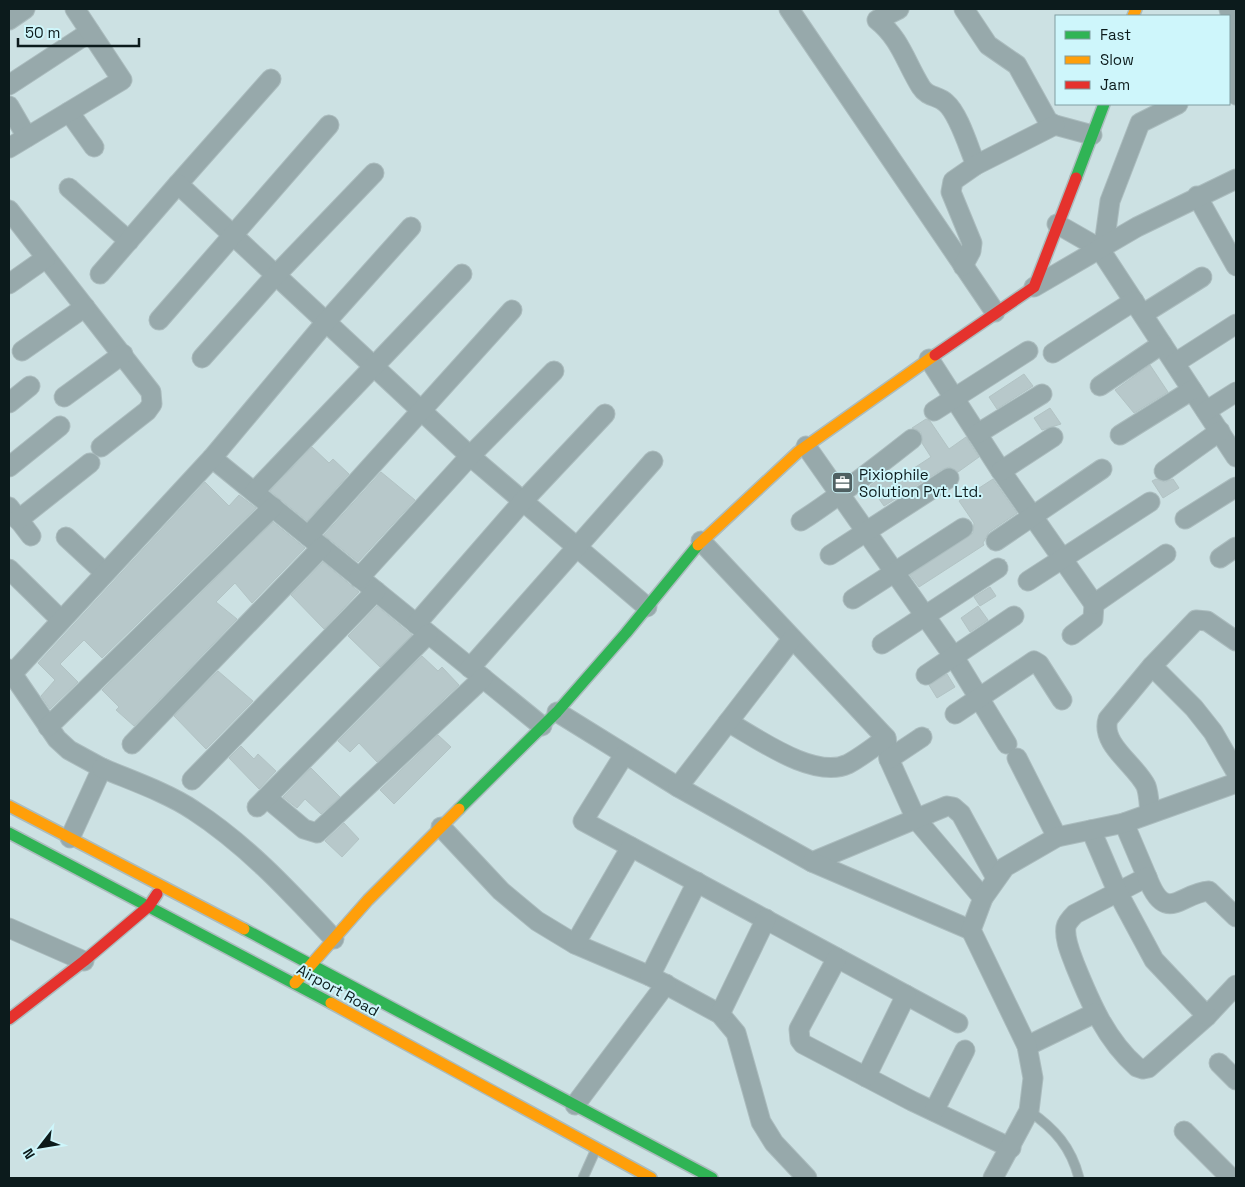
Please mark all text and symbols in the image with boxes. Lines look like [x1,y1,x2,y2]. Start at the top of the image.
scale bar [18,15,139,47]
legend [1055,15,1230,105]
text: 50 m [25,23,60,42]
text: Fast [1100,25,1131,44]
text: Slow [1100,50,1134,69]
text: Jam [1100,75,1130,94]
place label: Pixiophile Solution Pvt. Ltd. [859,465,982,501]
office icon: Pixiophile Solution Pvt. Ltd. [831,471,855,495]
street label: Airport Road [294,960,382,1020]
north arrow [15,1122,65,1172]
text: N [19,1145,39,1162]

